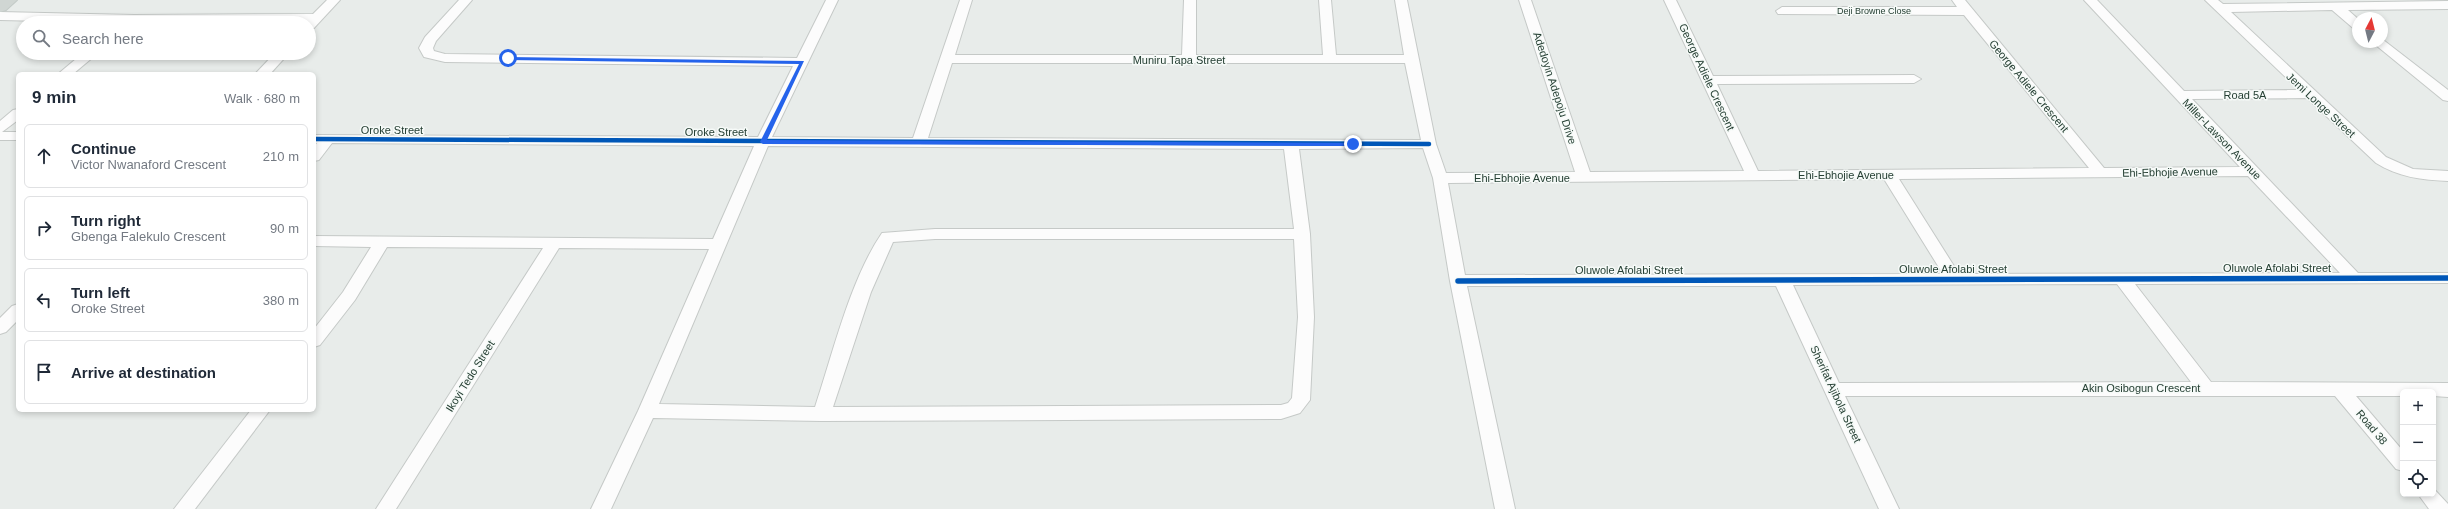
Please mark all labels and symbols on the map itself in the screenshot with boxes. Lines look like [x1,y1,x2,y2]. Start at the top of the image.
street label: Deji Browne Close [1837,6,1911,16]
north arrow [2352,12,2388,48]
street label: George Adiele Crescent [1677,22,1737,132]
street label: Adedoyin Adepoju Drive [1531,30,1579,146]
street label: George Adiele Crescent [1987,37,2071,135]
route start [499,49,517,67]
street label: Muniru Tapa Street [1133,54,1225,66]
street label: Jemi Longe Street [2284,70,2358,140]
street label: Road 5A [2224,89,2267,101]
street label: Miller-Lawson Avenue [2180,96,2264,182]
street label: Oroke Street [361,124,423,136]
street label: Oroke Street [685,126,747,138]
route end [1344,135,1362,153]
street label: Ehi-Ebhojie Avenue [2122,165,2218,179]
street label: Ehi-Ebhojie Avenue [1798,169,1894,181]
street label: Ehi-Ebhojie Avenue [1474,172,1570,184]
street label: Oluwole Afolabi Street [2223,262,2331,274]
street label: Oluwole Afolabi Street [1899,263,2007,275]
street label: Oluwole Afolabi Street [1575,264,1683,276]
street label: Ikoyi Tedo Street [443,338,497,414]
street label: Sherifat Ajibola Street [1808,344,1864,444]
street label: Akin Osibogun Crescent [2082,382,2200,394]
street label: Road 38 [2354,407,2390,447]

